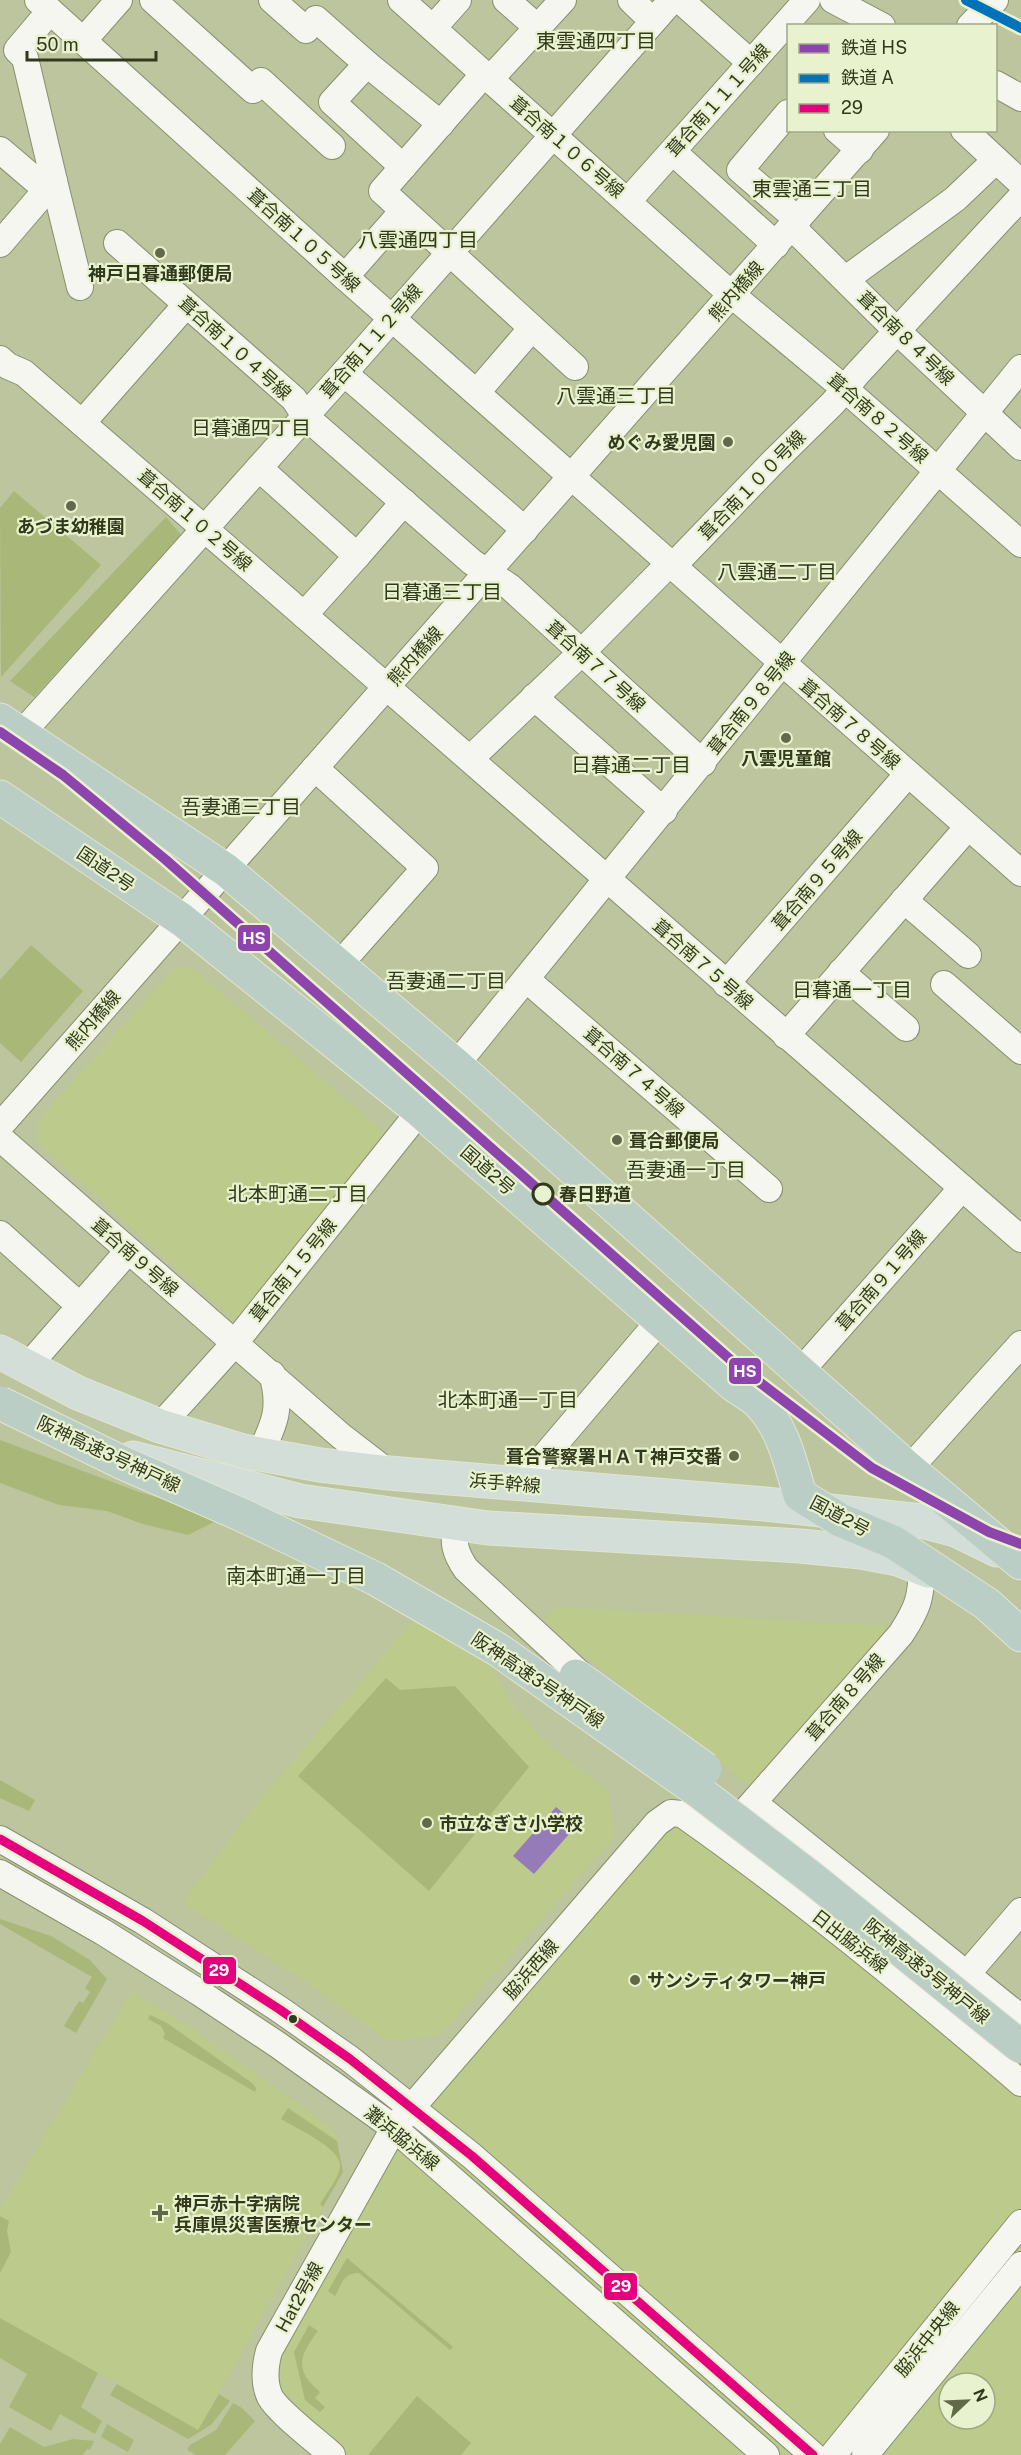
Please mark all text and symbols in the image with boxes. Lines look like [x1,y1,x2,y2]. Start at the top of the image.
scale bar [27,24,156,62]
legend [787,24,997,132]
district label: 東雲通四丁目 [536,29,656,53]
text: 50 m [36,34,79,55]
text: 鉄道 HS [841,37,907,58]
street label: 葺合南１１１号線 [662,39,774,161]
text: 鉄道 A [841,67,894,88]
street label: 葺合南１０６号線 [506,92,628,202]
text: 29 [841,97,863,118]
district label: 東雲通三丁目 [752,177,872,201]
street label: 葺合南１０５号線 [243,184,365,296]
district label: 八雲通四丁目 [358,228,478,252]
marker: 神戸日暮通郵便局 [153,246,167,260]
street label: 熊内橋線 [704,257,768,325]
place label: 神戸日暮通郵便局 [88,263,232,284]
street label: 葺合南１１２号線 [316,280,426,402]
street label: 葺合南８４号線 [853,287,959,389]
street label: 葺合南１０４号線 [174,292,296,404]
street label: 葺合南８２号線 [824,369,932,467]
district label: 八雲通三丁目 [556,384,676,408]
district label: 日暮通四丁目 [191,416,311,440]
street label: 葺合南１００号線 [694,426,810,544]
place label: めぐみ愛児園 [607,432,716,453]
marker: めぐみ愛児園 [721,435,735,449]
street label: 葺合南１０２号線 [134,465,256,575]
marker: あづま幼稚園 [64,499,78,513]
place label: あづま幼稚園 [17,516,125,537]
district label: 八雲通二丁目 [717,560,837,584]
district label: 日暮通三丁目 [382,580,502,604]
street label: 葺合南７７号線 [542,616,650,716]
street label: 熊内橋線 [383,622,447,690]
street label: 葺合南９８号線 [703,647,799,759]
street label: 葺合南７８号線 [796,675,904,773]
marker: 八雲児童館 [779,731,793,745]
place label: 八雲児童館 [741,748,831,769]
district label: 日暮通二丁目 [571,753,691,777]
district label: 吾妻通三丁目 [181,795,301,819]
street label: 葺合南９５号線 [768,826,866,934]
street label: 国道2号 [73,842,139,896]
street label: 葺合南７５号線 [649,915,757,1013]
line badge: HS [237,924,271,952]
text: HS [242,929,266,948]
district label: 吾妻通二丁目 [386,969,506,993]
district label: 日暮通一丁目 [792,978,912,1002]
street label: 熊内橋線 [61,986,125,1054]
street label: 葺合南７４号線 [580,1023,688,1121]
place label: 葺合郵便局 [629,1130,719,1151]
marker: 葺合郵便局 [610,1133,624,1147]
street label: 国道2号 [457,1141,519,1199]
district label: 吾妻通一丁目 [626,1158,746,1182]
district label: 北本町通二丁目 [228,1182,368,1206]
marker: 春日野道 [532,1183,554,1205]
place label: 春日野道 [559,1184,631,1205]
street label: 葺合南９号線 [87,1214,183,1300]
street label: 葺合南１５号線 [245,1214,341,1326]
street label: 葺合南９１号線 [832,1226,930,1334]
line badge: HS [728,1357,762,1385]
text: HS [733,1362,757,1381]
district label: 北本町通一丁目 [438,1388,578,1412]
street label: 阪神高速3号神戸線 [34,1412,184,1496]
place label: 葺合警察署ＨＡＴ神戸交番 [506,1446,722,1467]
marker: 葺合警察署ＨＡＴ神戸交番 [727,1449,741,1463]
street label: 浜手幹線 [468,1469,542,1497]
street label: 国道2号 [806,1492,874,1540]
district label: 南本町通一丁目 [226,1564,366,1588]
street label: 阪神高速3号神戸線 [468,1628,608,1732]
street label: 葺合南８号線 [802,1649,888,1745]
place label: 市立なぎさ小学校 [439,1813,583,1834]
marker: 市立なぎさ小学校 [420,1816,434,1830]
street label: 日出脇浜線 [808,1905,892,1977]
street label: 阪神高速3号神戸線 [860,1914,994,2028]
street label: 脇浜西線 [499,1935,563,2003]
line badge: 29 [202,1956,237,1985]
text: 29 [209,1961,229,1980]
place label: サンシティタワー神戸 [647,1970,826,1991]
marker: サンシティタワー神戸 [628,1973,642,1987]
unlabelled marker [287,2013,299,2025]
street label: 灘浜脇浜線 [360,2102,444,2174]
place label: 神戸赤十字病院 兵庫県災害医療センター [174,2193,372,2235]
marker: 神戸赤十字病院 兵庫県災害医療センター [151,2204,169,2222]
street label: Hat2号線 [271,2258,327,2336]
line badge: 29 [603,2272,638,2301]
text: 29 [611,2277,631,2296]
street label: 脇浜中央線 [891,2297,963,2381]
north arrow [937,2371,997,2431]
text: N [969,2386,992,2405]

